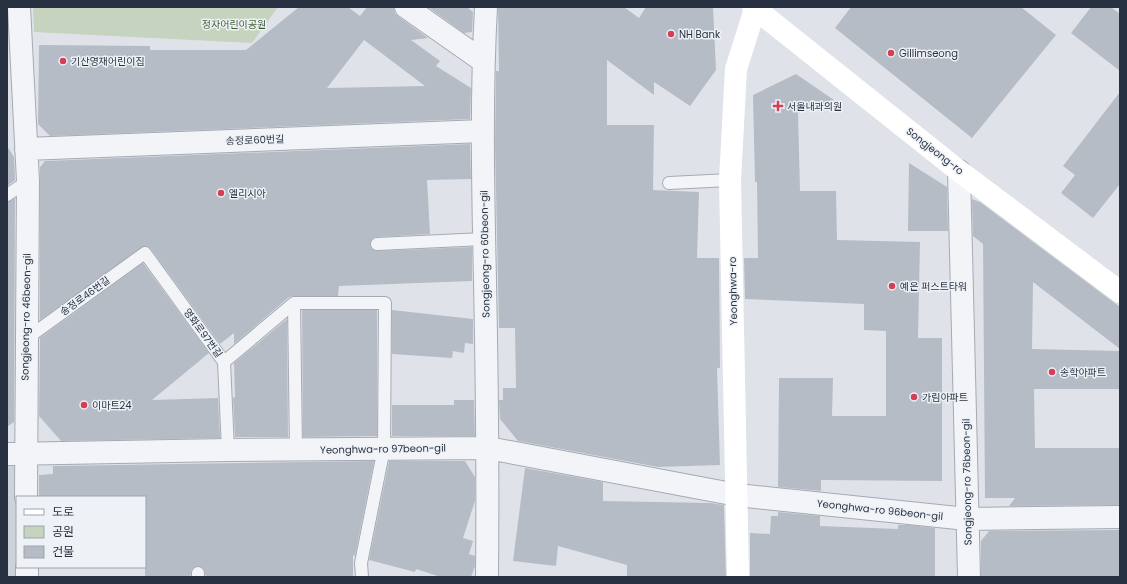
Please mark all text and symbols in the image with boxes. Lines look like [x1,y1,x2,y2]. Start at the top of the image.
park label: 정자어린이공원 [202,17,266,32]
place label: NH Bank [679,27,721,42]
marker: NH Bank [666,29,676,39]
place label: Gillimseong [899,46,958,61]
marker: Gillimseong [886,48,896,58]
place label: 기산영재어린이집 [71,54,145,69]
marker: 기산영재어린이집 [58,56,68,66]
place label: 서울내과의원 [787,99,842,114]
marker: 서울내과의원 [772,100,784,112]
street label: Songjeong-ro [903,124,967,178]
street label: 송정로60번길 [225,131,285,149]
place label: 엘리시아 [229,186,267,201]
marker: 엘리시아 [216,188,226,198]
street label: Songjeong-ro 60beon-gil [476,190,494,318]
street label: Songjeong-ro 46beon-gil [17,253,35,381]
street label: Yeonghwa-ro [725,257,741,325]
street label: 송정로46번길 [57,273,113,319]
place label: 예은 퍼스트타워 [900,279,967,294]
marker: 예은 퍼스트타워 [887,281,897,291]
street label: 영화로97번길 [180,305,226,361]
place label: 송학아파트 [1060,365,1106,380]
marker: 송학아파트 [1047,367,1057,377]
place label: 가림아파트 [922,390,968,405]
marker: 가림아파트 [909,392,919,402]
place label: 이마트24 [92,398,132,413]
marker: 이마트24 [79,400,89,410]
street label: Songjeong-ro 76beon-gil [958,419,976,545]
street label: Yeonghwa-ro 97beon-gil [320,440,446,458]
legend [16,496,146,568]
street label: Yeonghwa-ro 96beon-gil [816,496,944,524]
text: 도로 [52,503,74,520]
text: 공원 [52,523,74,540]
text: 건물 [52,543,74,560]

